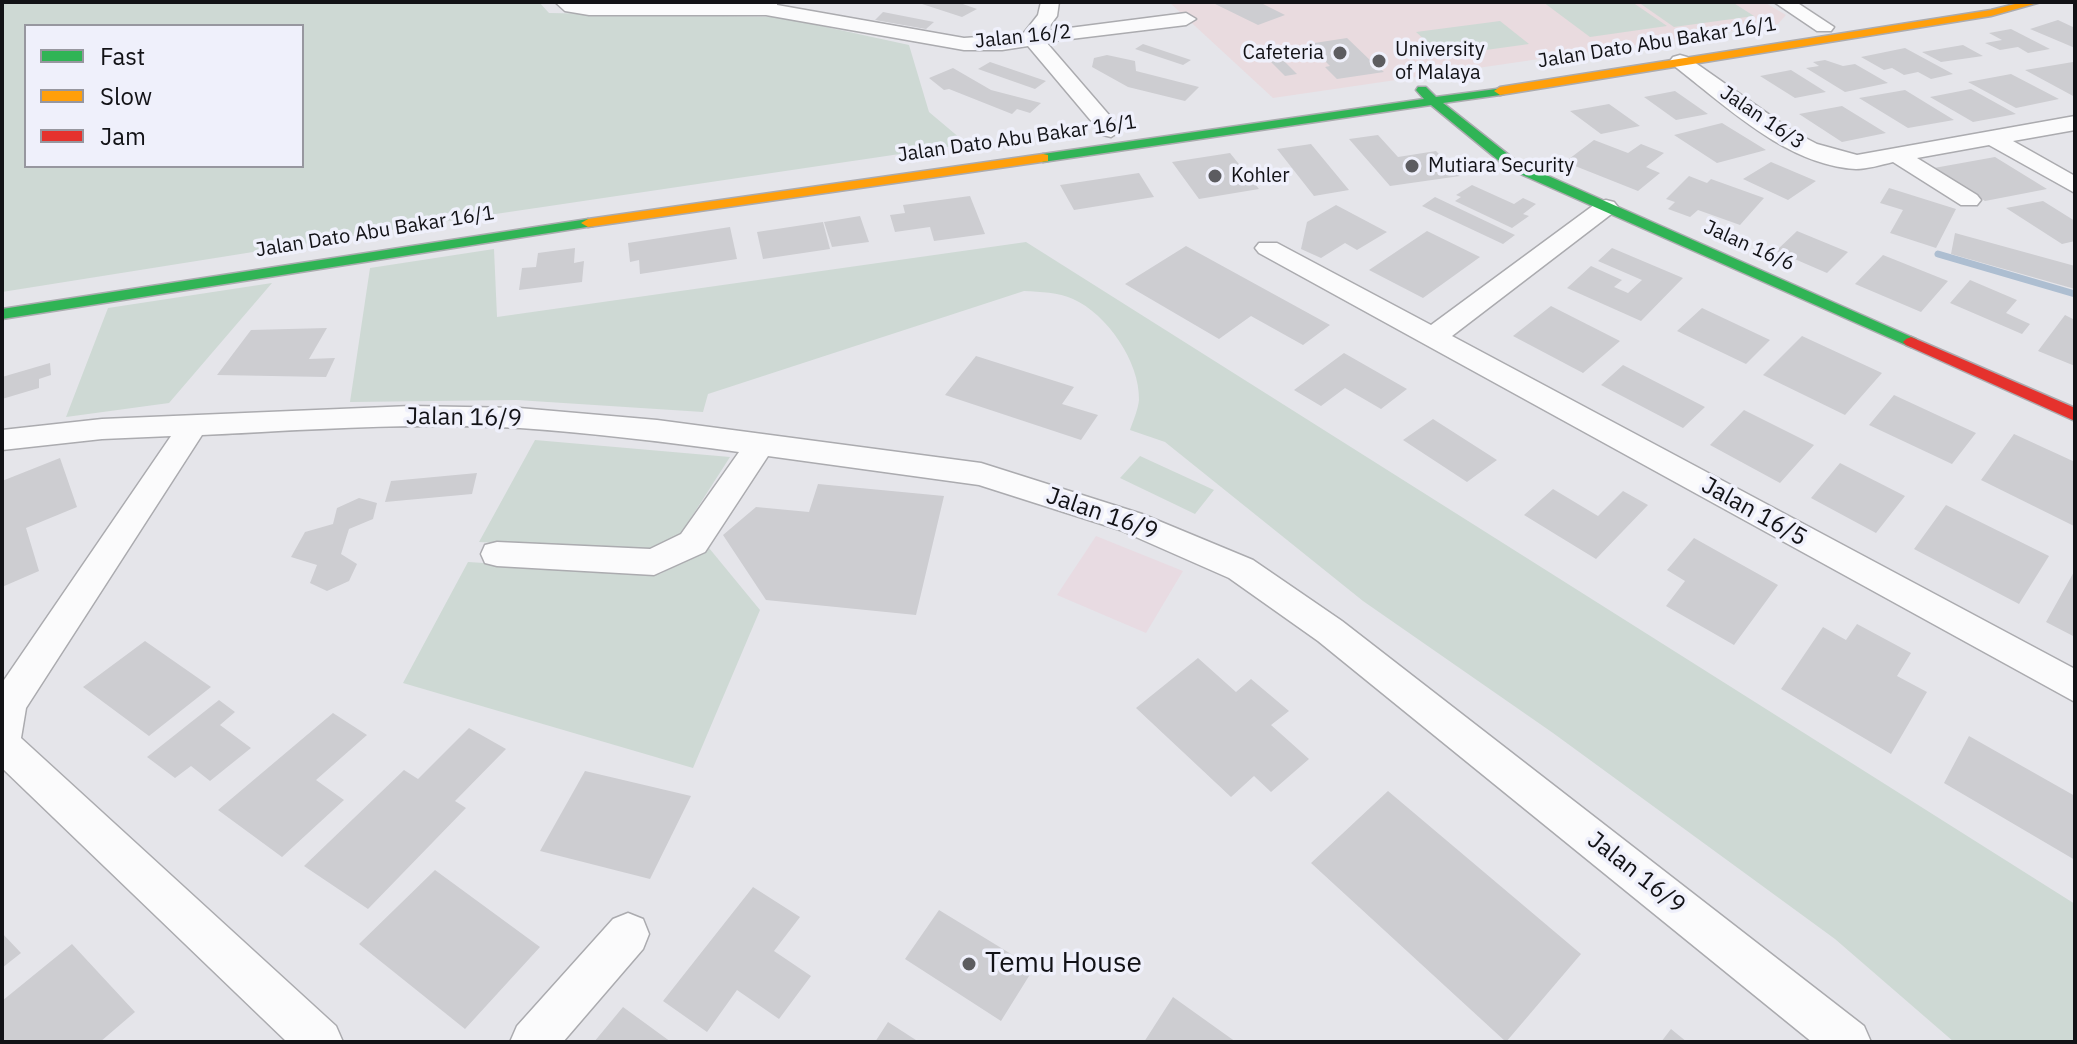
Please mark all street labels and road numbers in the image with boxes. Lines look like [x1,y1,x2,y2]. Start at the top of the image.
street label: Jalan Dato Abu Bakar 16/1 [1536,12,1778,74]
street label: Jalan 16/2 [974,20,1072,54]
street label: Jalan 16/3 [1715,81,1809,155]
street label: Jalan Dato Abu Bakar 16/1 [896,110,1138,168]
street label: Jalan Dato Abu Bakar 16/1 [254,201,496,263]
street label: Jalan 16/6 [1700,215,1798,277]
street label: Jalan 16/9 [406,403,522,433]
street label: Jalan 16/5 [1696,471,1812,553]
street label: Jalan 16/9 [1042,481,1162,547]
street label: Jalan 16/9 [1581,826,1691,920]

